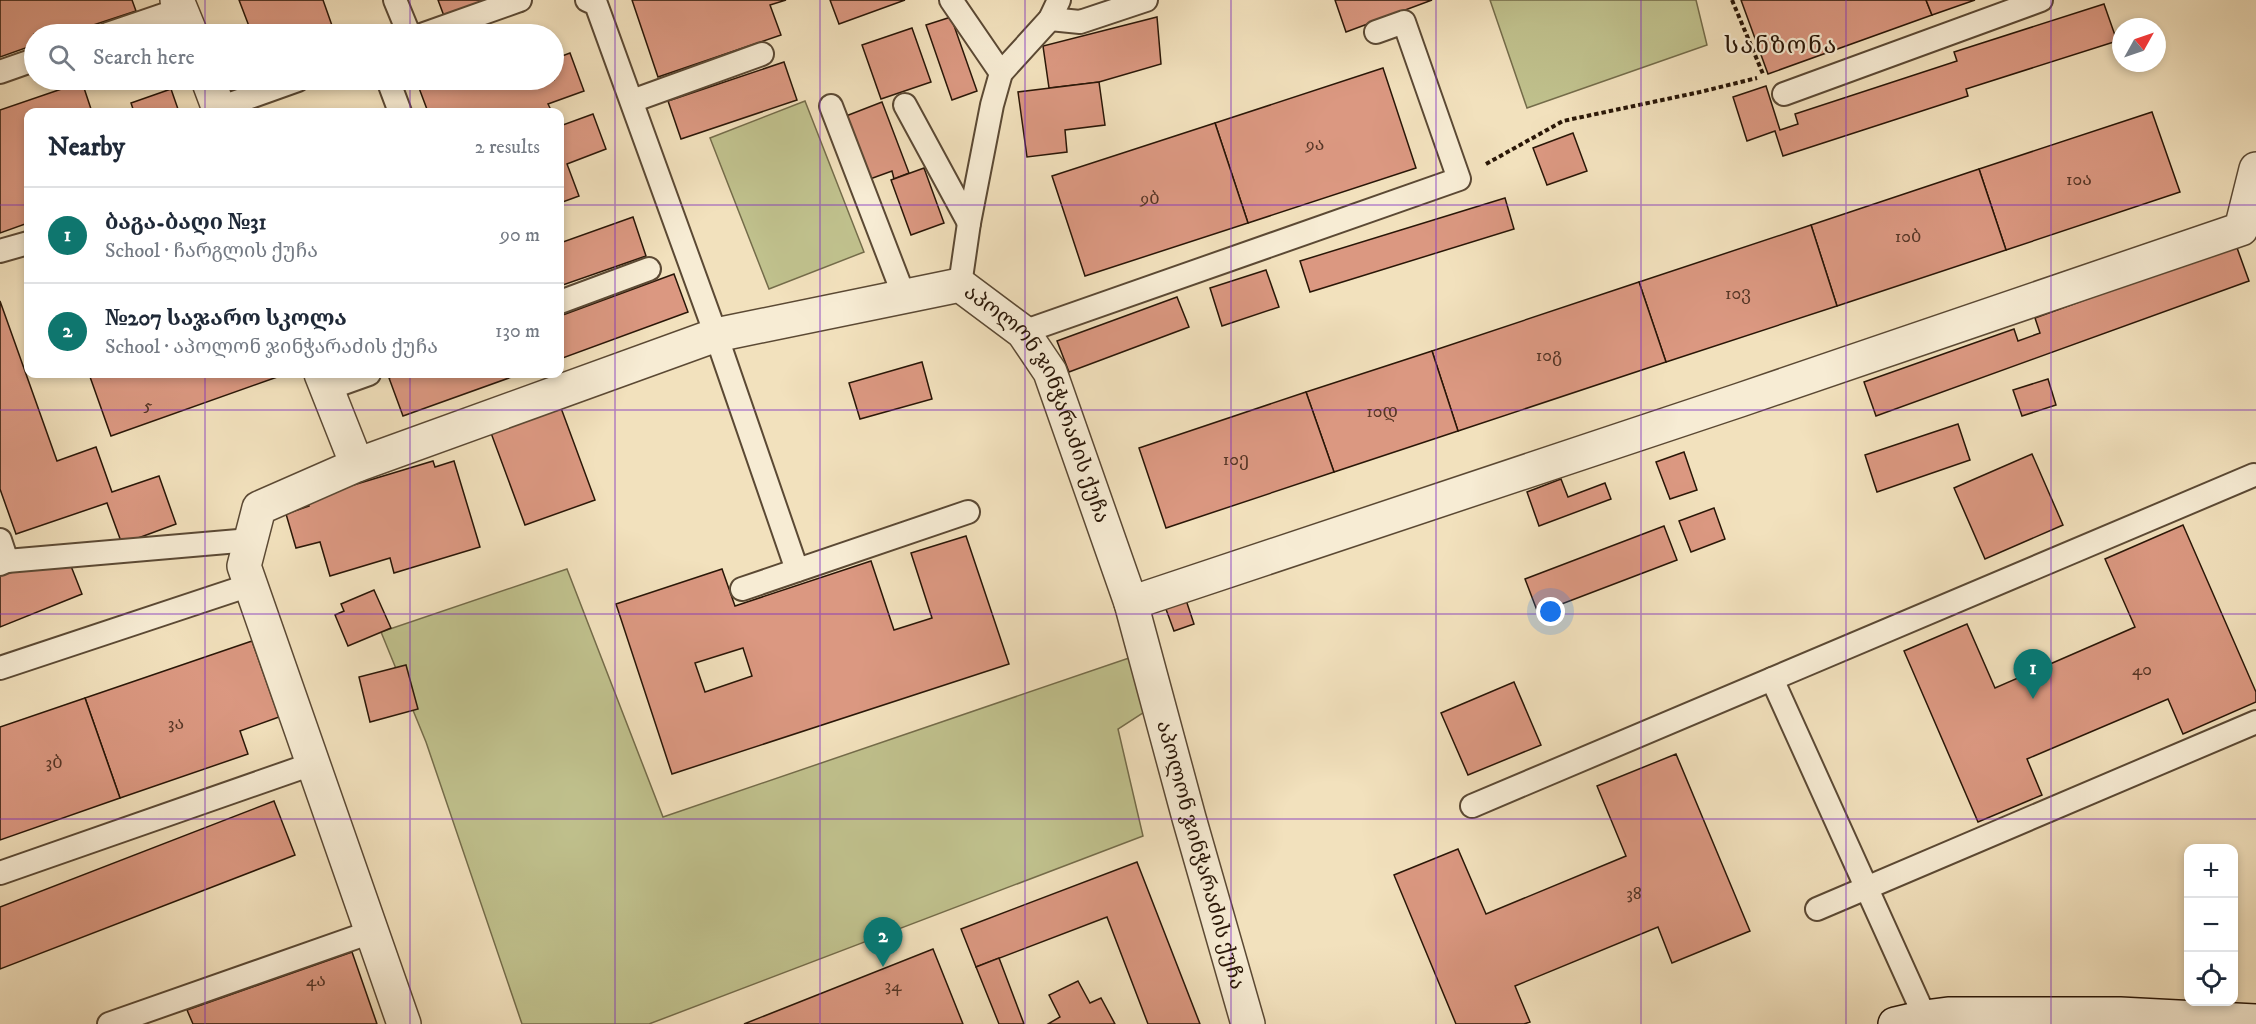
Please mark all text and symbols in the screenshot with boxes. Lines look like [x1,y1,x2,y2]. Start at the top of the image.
north arrow [2112,18,2166,72]
search box [24,24,564,90]
district label: სანზონა [1724,31,1838,61]
icon: search [45,41,78,74]
text: Search here [93,44,195,71]
text: Nearby [48,131,125,164]
house number: 9ა [1305,134,1324,156]
text: 2 results [475,135,540,160]
house number: 10ა [2066,169,2092,191]
house number: 9ბ [1139,188,1160,210]
text: ბაგა-ბაღი №31 [105,209,266,236]
text: 1 [64,223,71,248]
text: 90 m [500,223,540,248]
house number: 10ბ [1895,226,1921,248]
text: School · ჩარგლის ქუჩა [105,239,318,264]
street label: აპოლონ ჯინჭარაძის ქუჩა [959,279,1115,527]
house number: 10ვ [1725,283,1751,305]
text: №207 საჯარო სკოლა [105,305,347,332]
text: 2 [63,319,72,344]
text: 130 m [495,319,540,344]
text: School · აპოლონ ჯინჭარაძის ქუჩა [105,335,438,360]
house number: 10გ [1536,345,1562,367]
house number: 5 [144,395,153,417]
house number: 10დ [1366,401,1398,423]
house number: 10ე [1223,449,1249,471]
your location [1536,597,1565,626]
pin: 1 [2014,650,2052,699]
house number: 40 [2132,659,2152,681]
house number: 3ა [168,713,184,735]
street label: აპოლონ ჯინჭარაძის ქუჩა [1150,718,1250,992]
house number: 3ბ [45,752,63,774]
map controls [2184,844,2238,1006]
button: + [2184,844,2238,898]
house number: 38 [1626,883,1642,905]
button: − [2184,898,2238,952]
pin: 2 [864,918,902,967]
button: locate [2184,952,2238,1006]
house number: 4ა [306,970,326,992]
house number: 34 [884,975,902,997]

